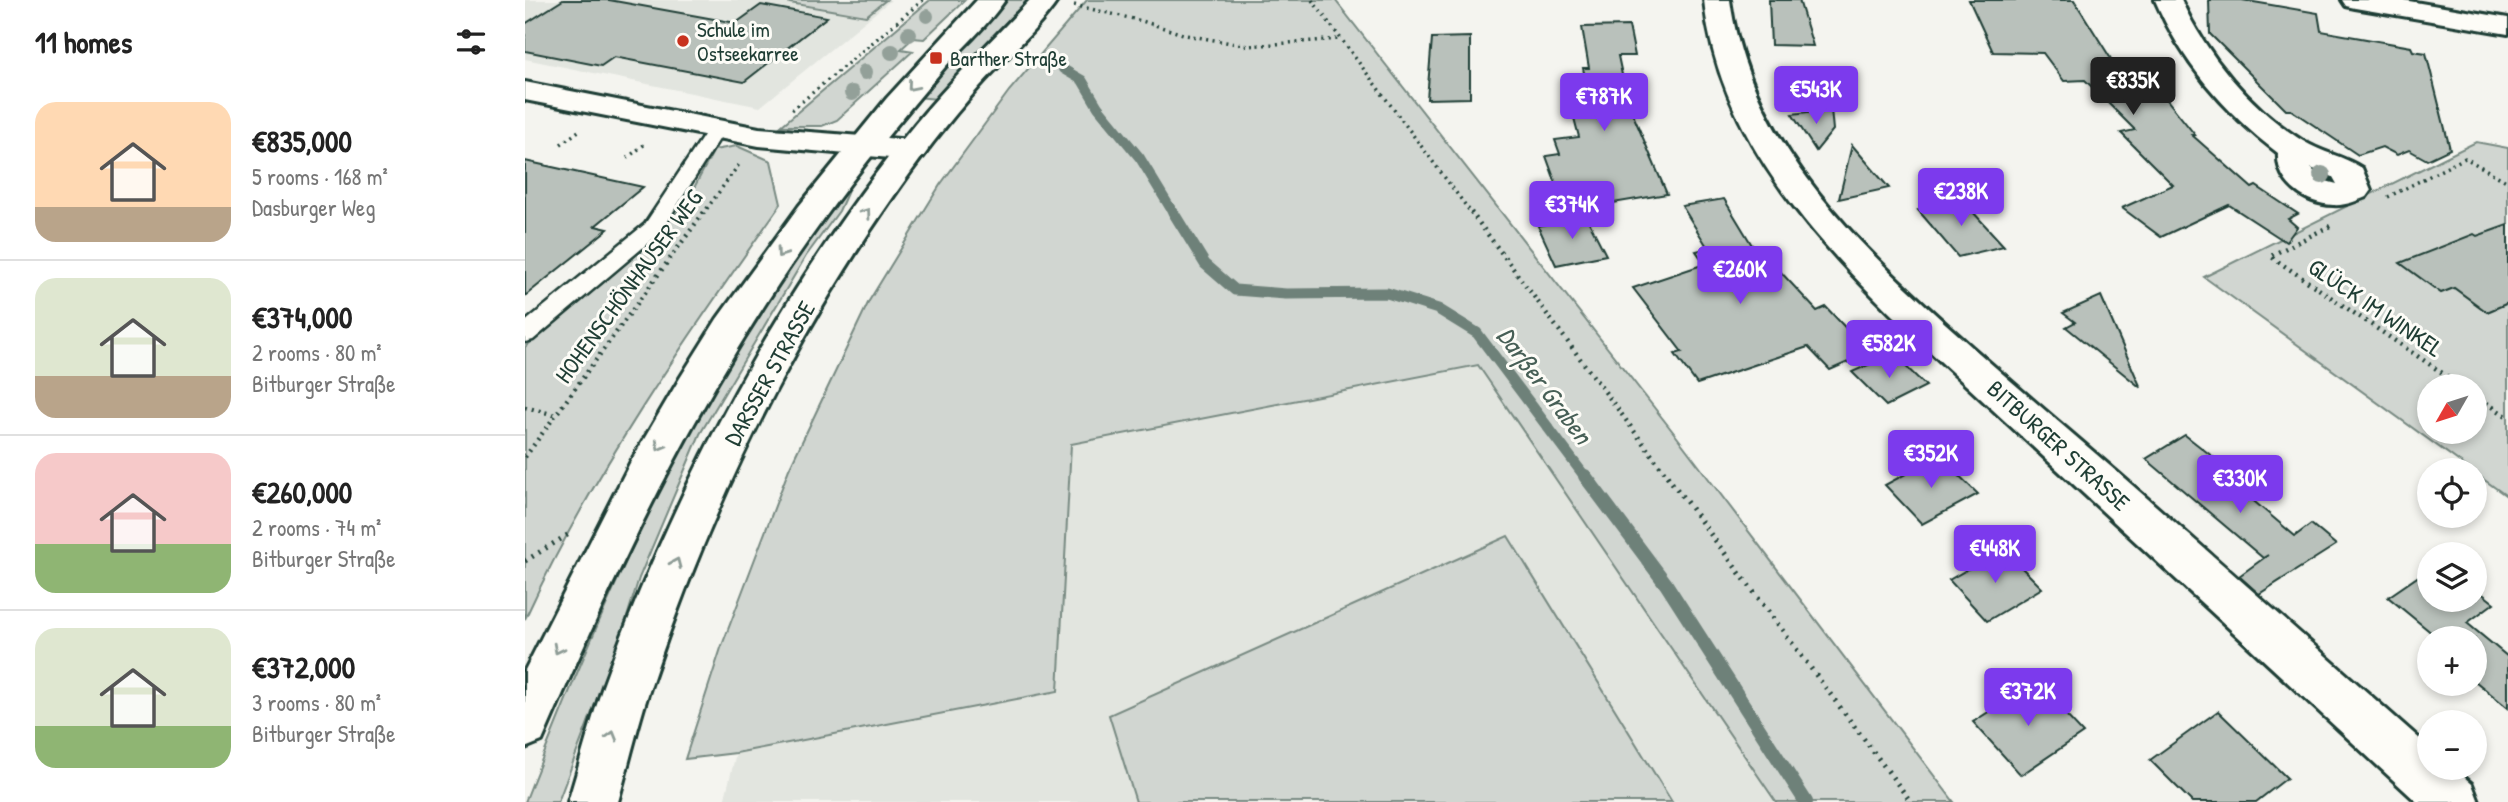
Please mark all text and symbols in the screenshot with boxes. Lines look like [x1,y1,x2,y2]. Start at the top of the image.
place label: Schule im Ostseekarree [697,15,799,68]
text: 11 homes [35,22,132,62]
icon: filters [452,23,490,61]
marker: Schule im Ostseekarree [675,33,691,49]
place label: Barther Straße [950,44,1067,73]
marker: Barther Straße [928,50,944,66]
pin: €835K [2084,58,2182,117]
text: €835K [2106,64,2160,95]
pin: €543K [1767,66,1865,126]
text: €543K [1790,73,1842,104]
pin: €787K [1555,74,1653,133]
one-way arrow [908,77,920,90]
text: €787K [1576,80,1632,111]
text: €835,000 [252,121,352,161]
icon: home [91,130,175,214]
text: 5 rooms · 168 m² [252,161,388,192]
pin: €238K [1912,168,2010,228]
text: €238K [1934,175,1988,206]
street label: HOHENSCHÖNHAUSER WEG [547,182,709,389]
pin: €374K [1523,182,1621,241]
text: €374K [1545,188,1599,219]
text: Dasburger Weg [252,192,375,223]
one-way arrow [857,208,870,221]
one-way arrow [776,246,789,259]
pin: €260K [1691,246,1789,306]
street label: GLÜCK IM WINKEL [2303,250,2450,364]
text: €260K [1713,253,1767,284]
street label: DARSSER STRASSE [716,295,822,451]
text: €374,000 [252,297,352,337]
icon: home [91,306,175,390]
water label: Darßer Graben [1489,319,1602,453]
pin: €582K [1840,320,1938,380]
text: €582K [1862,327,1916,358]
text: 2 rooms · 80 m² [252,337,382,368]
text: Bitburger Straße [252,368,395,399]
street label: BITBURGER STRASSE [1981,372,2137,518]
north arrow [2417,374,2487,444]
map controls [2417,374,2487,780]
pin: €352K [1882,430,1980,490]
text: €352K [1904,437,1958,468]
one-way arrow [655,439,668,451]
pin: €330K [2191,456,2289,515]
button: locate [2417,458,2487,528]
text: €330K [2213,462,2267,493]
text: €260,000 [252,472,352,512]
icon: home [91,481,175,565]
text: 2 rooms · 74 m² [252,512,381,543]
pin: €448K [1946,526,2044,585]
text: €448K [1970,532,2020,563]
button: layers [2417,542,2487,612]
text: Bitburger Straße [252,543,395,574]
one-way arrow [668,558,682,571]
button: + [2417,626,2487,696]
one-way arrow [552,642,566,654]
text: €372,000 [252,647,355,687]
icon: home [91,656,175,740]
pin: €372K [1979,668,2077,728]
text: €372K [2000,675,2056,706]
text: 3 rooms · 80 m² [252,687,381,718]
button: − [2417,710,2487,780]
text: Bitburger Straße [252,718,395,749]
one-way arrow [604,731,619,743]

